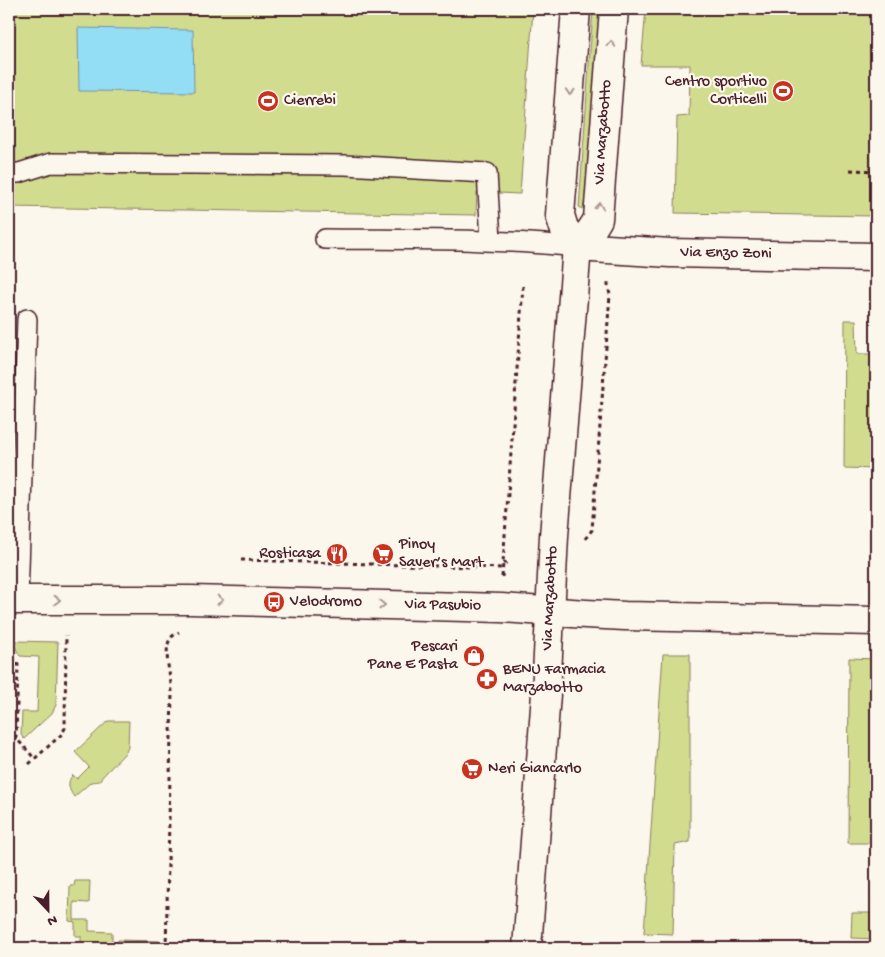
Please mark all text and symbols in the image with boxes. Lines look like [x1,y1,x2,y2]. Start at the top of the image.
one-way arrow [605,39,616,47]
place label: Centro sportivo Corticelli [665,73,767,110]
street label: Via Marzabotto [591,79,617,186]
sports icon: Centro sportivo Corticelli [771,79,795,103]
sports icon: Cierrebi [256,89,280,113]
one-way arrow [564,89,575,97]
place label: Cierrebi [284,92,336,111]
one-way arrow [593,202,604,210]
street label: Via Enzo Zoni [679,244,772,264]
place label: Pinoy Saver’s Mart [398,536,485,573]
restaurant icon: Rosticasa [325,542,349,566]
supermarket icon: Pinoy Saver’s Mart [371,542,395,566]
place label: Rosticasa [259,545,322,564]
street label: Via Marzabotto [539,545,563,652]
bus stop icon: Velodromo [262,590,286,614]
place label: Velodromo [289,593,362,612]
one-way arrow [54,595,62,605]
one-way arrow [216,595,224,606]
street label: Via Pasubio [404,596,481,616]
one-way arrow [379,599,387,610]
place label: Pescari Pane E Pasta [367,638,459,675]
shop icon: Pescari Pane E Pasta [462,644,486,668]
place label: BENU Farmacia Marzabotto [502,661,607,698]
pharmacy icon: BENU Farmacia Marzabotto [475,667,499,691]
supermarket icon: Neri Giancarlo [460,757,484,781]
place label: Neri Giancarlo [488,760,581,779]
north arrow [22,884,72,934]
text: N [45,910,59,929]

